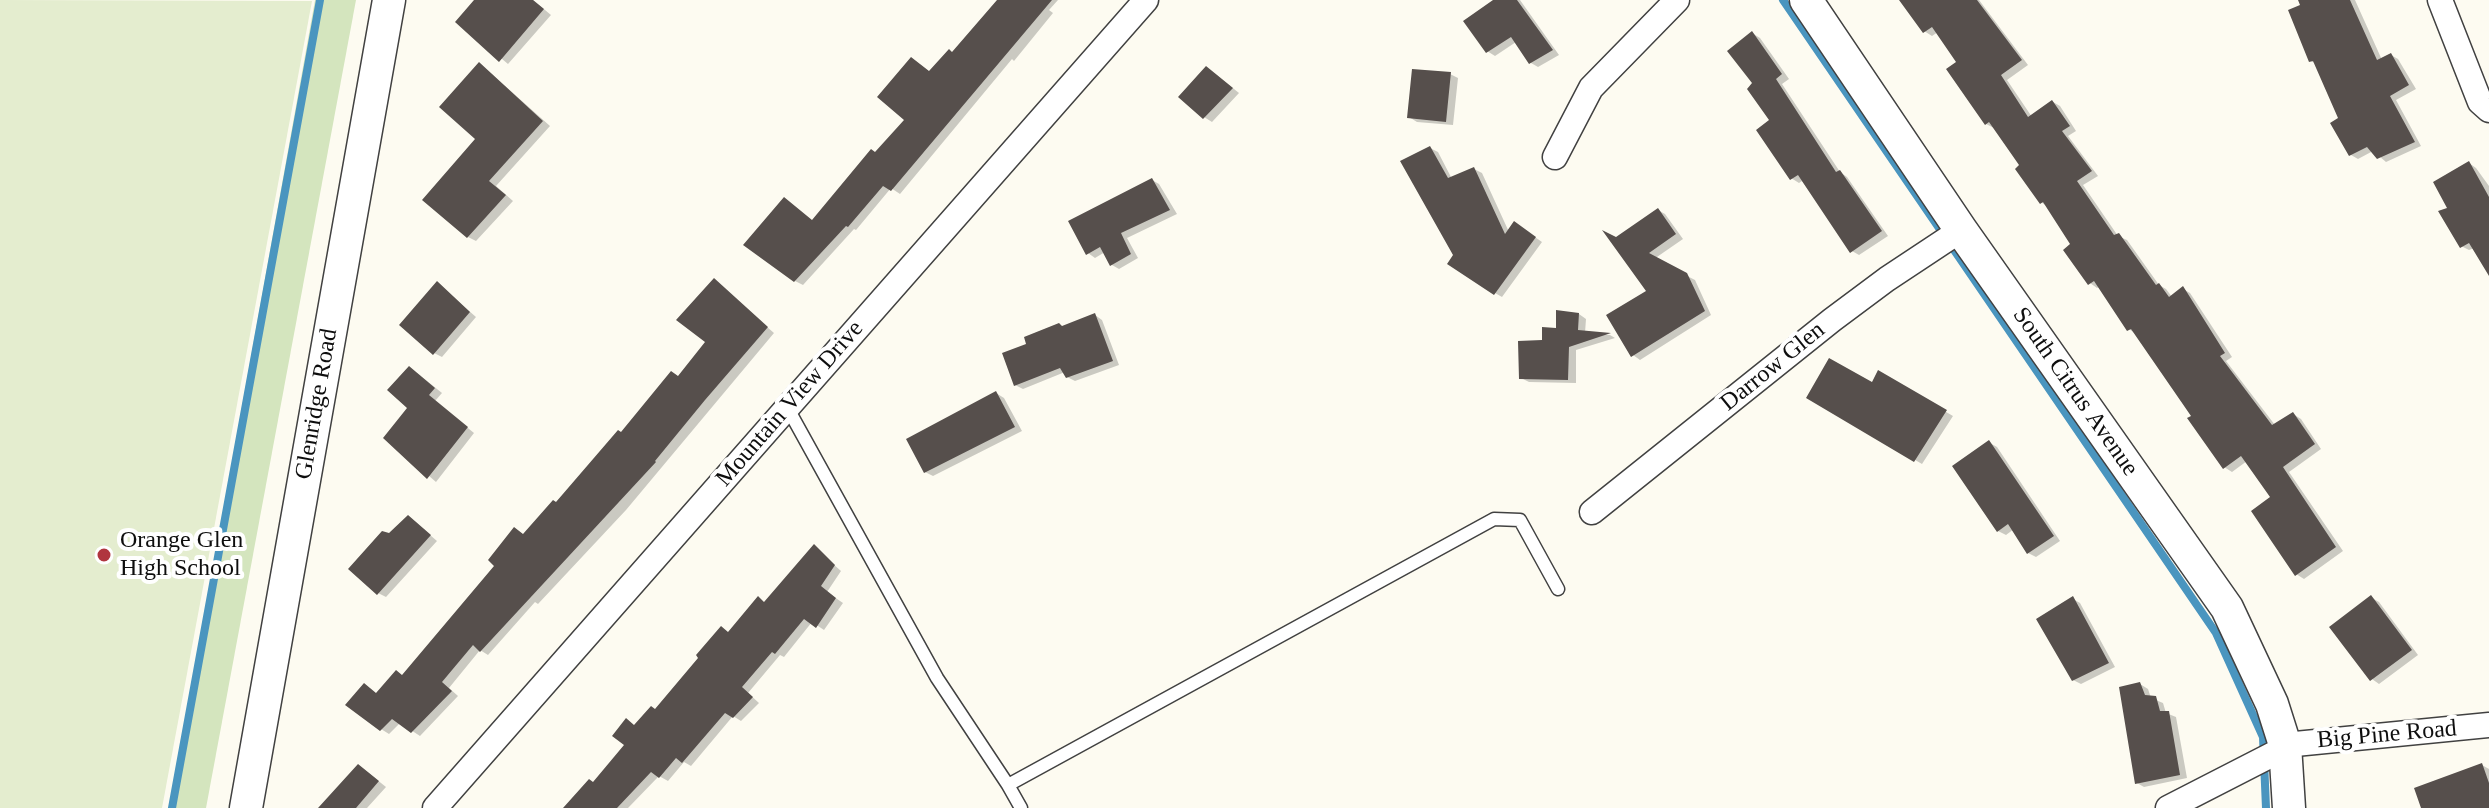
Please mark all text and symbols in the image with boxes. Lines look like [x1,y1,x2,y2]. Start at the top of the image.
street label: South Citrus Avenue [2006,302,2144,482]
street label: Mountain View Drive [710,315,870,493]
street label: Darrow Glen [1715,316,1831,418]
street label: Glenridge Road [290,326,344,482]
place label: Orange Glen High School [120,527,243,583]
marker: Orange Glen High School [95,546,113,564]
street label: Big Pine Road [2316,715,2458,755]

